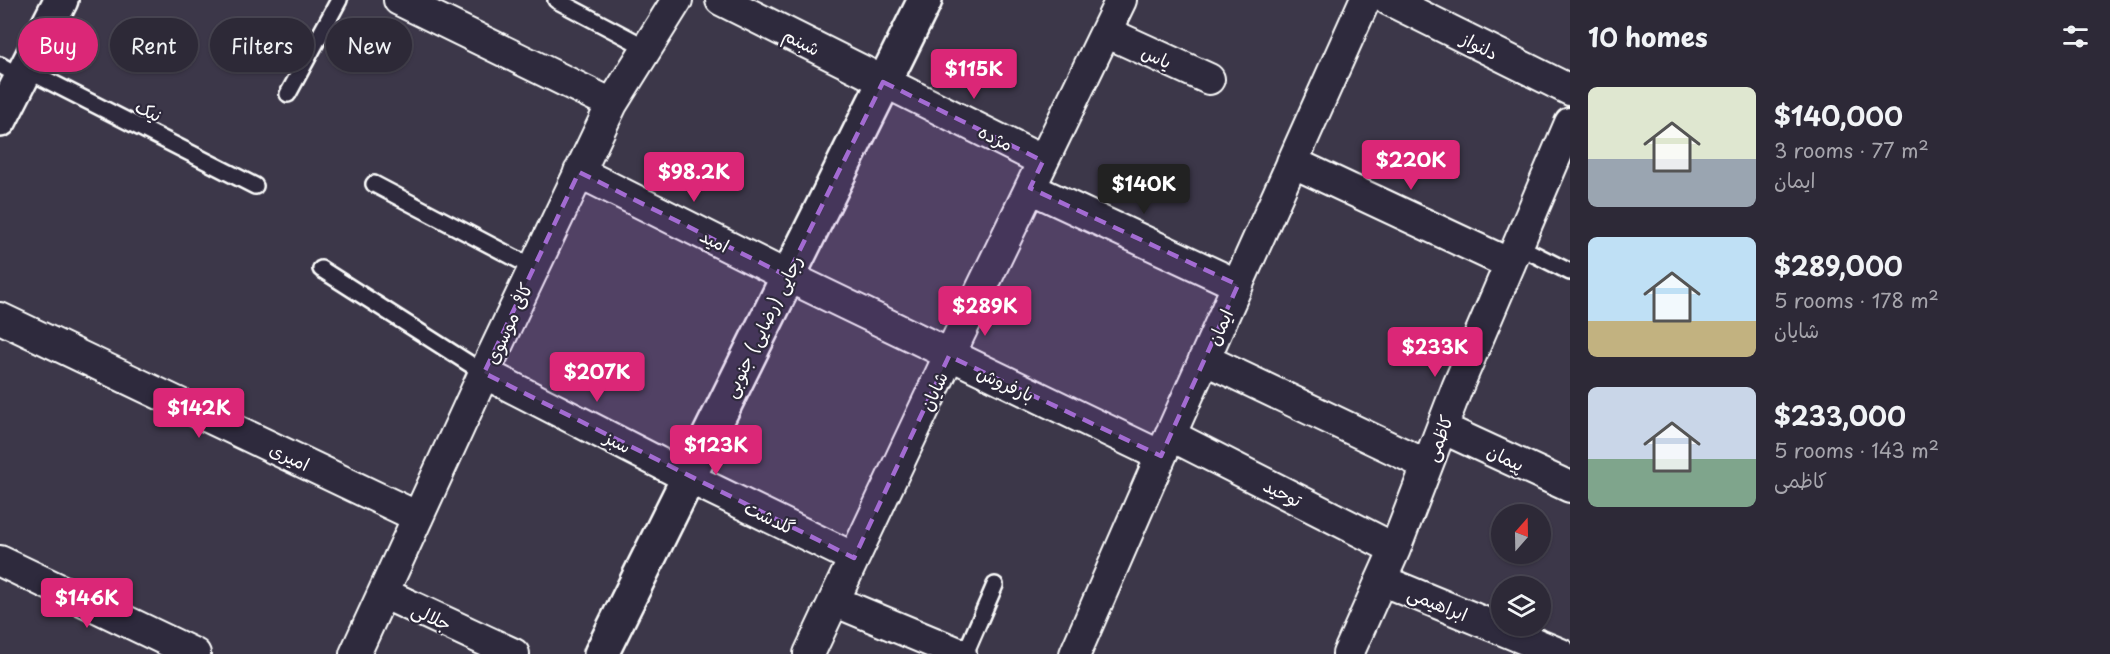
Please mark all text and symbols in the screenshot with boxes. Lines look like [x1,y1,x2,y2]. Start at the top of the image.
text: 10 homes [1588,17,1708,56]
chip: Buy [18,18,98,72]
chip: Rent [110,18,198,72]
chip: Filters [210,18,314,72]
chip: New [326,18,412,72]
street label: شبنم [778,20,825,64]
icon: filters [2059,20,2092,53]
street label: دلنواز [1455,23,1503,66]
street label: یاس [1138,37,1176,75]
pin: $115K [932,49,1016,100]
text: $115K [945,53,1003,83]
street label: نیک [131,92,167,128]
text: $140,000 [1774,96,1903,135]
icon: home [1636,111,1708,183]
street label: مژده [974,117,1018,157]
text: 3 rooms · 77 m² [1774,135,1929,165]
pin: $220K [1369,140,1453,191]
text: $220K [1376,144,1446,174]
pin: $98.2K [645,152,743,203]
text: $98.2K [658,156,730,186]
pin: $140K [1102,164,1186,215]
text: ایمان [1774,165,1815,195]
text: $140K [1112,168,1176,198]
street label: امید [696,221,734,259]
text: $289,000 [1774,246,1903,285]
street label: رجایی (رضایی) جنوبی [716,250,808,402]
icon: home [1636,261,1708,333]
street label: کافی موسوی [477,278,539,368]
text: 5 rooms · 178 m² [1774,285,1939,315]
pin: $289K [943,286,1027,337]
text: $289K [952,290,1018,320]
street label: ایمان [1199,304,1239,350]
text: شایان [1774,315,1819,345]
pin: $233K [1393,327,1477,378]
text: $233K [1402,331,1468,361]
pin: $207K [555,352,639,403]
text: $207K [564,356,630,386]
street label: بارفروش [973,358,1039,408]
street label: شایان [912,367,954,415]
pin: $142K [157,388,241,439]
text: $142K [167,392,231,422]
text: $233,000 [1774,396,1906,435]
street label: کاظمی [1417,411,1459,465]
icon: home [1636,411,1708,483]
street label: سبز [598,422,636,459]
pin: $123K [674,425,758,476]
text: $123K [684,429,748,459]
street label: امیری [266,435,314,477]
text: 5 rooms · 143 m² [1774,435,1939,465]
street label: پیمان [1483,437,1529,477]
text: کاظمی [1774,465,1827,495]
street label: توحید [1259,471,1308,513]
street label: گلدشت [740,493,800,541]
north arrow [1491,504,1551,564]
map controls [1491,504,1551,636]
button: layers [1491,576,1551,636]
pin: $146K [45,578,129,629]
street label: ابراهیمی [1404,579,1472,627]
text: $146K [55,582,119,612]
street label: جلالی [408,595,456,637]

